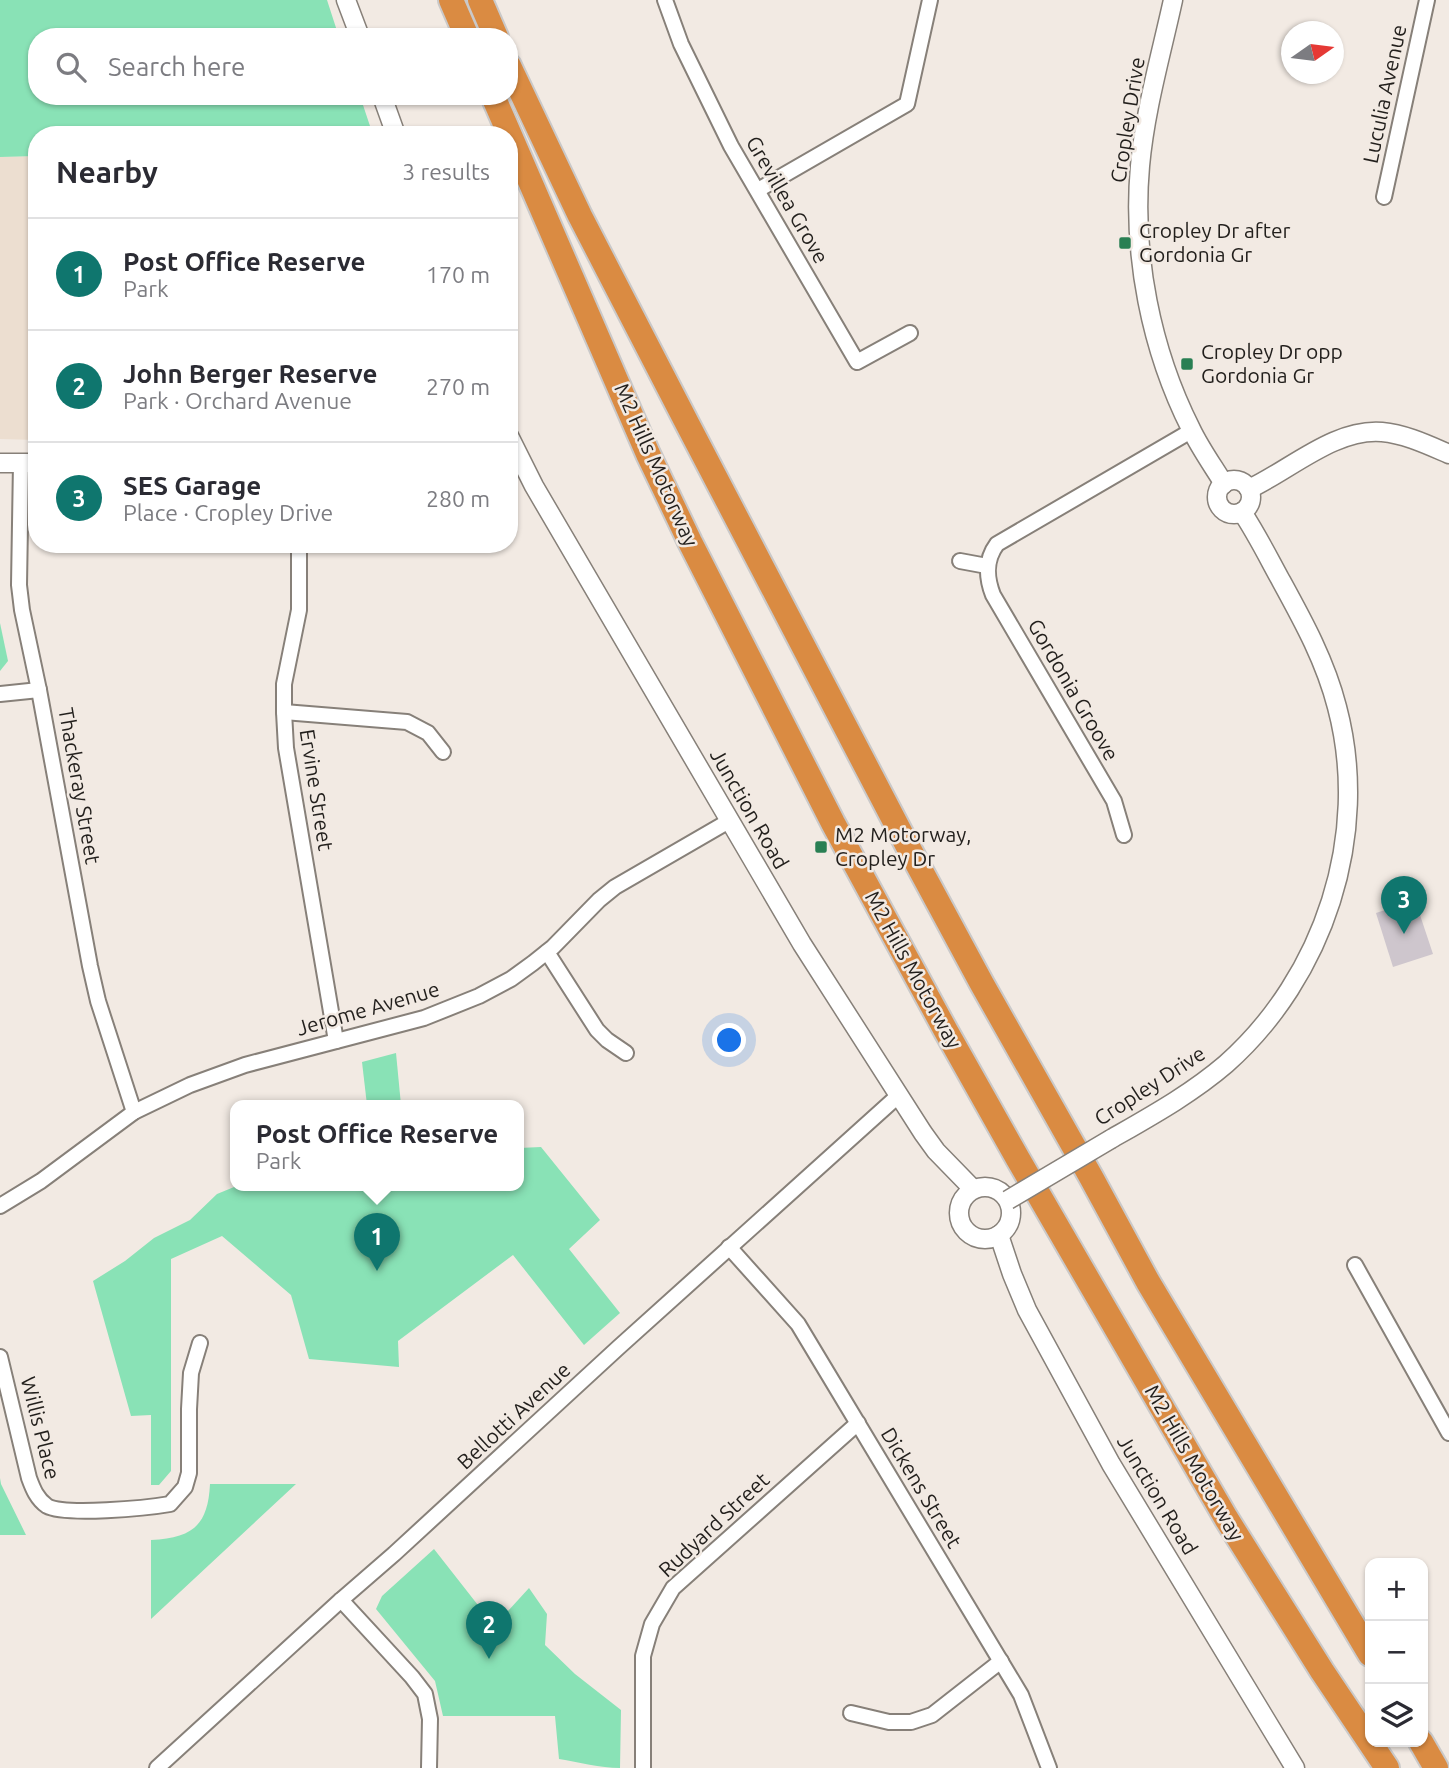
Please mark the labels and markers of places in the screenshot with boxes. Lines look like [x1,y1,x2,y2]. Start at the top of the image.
place label: Cropley Dr after Gordonia Gr [1139,218,1291,266]
marker: Cropley Dr after Gordonia Gr [1117,235,1133,251]
place label: Cropley Dr opp Gordonia Gr [1201,339,1343,387]
marker: Cropley Dr opp Gordonia Gr [1179,356,1195,372]
place label: M2 Motorway, Cropley Dr [835,822,971,870]
marker: M2 Motorway, Cropley Dr [813,839,829,855]
pin: 3 [1381,876,1427,934]
pin: 1 [354,1213,400,1271]
pin: 2 [466,1601,512,1659]

